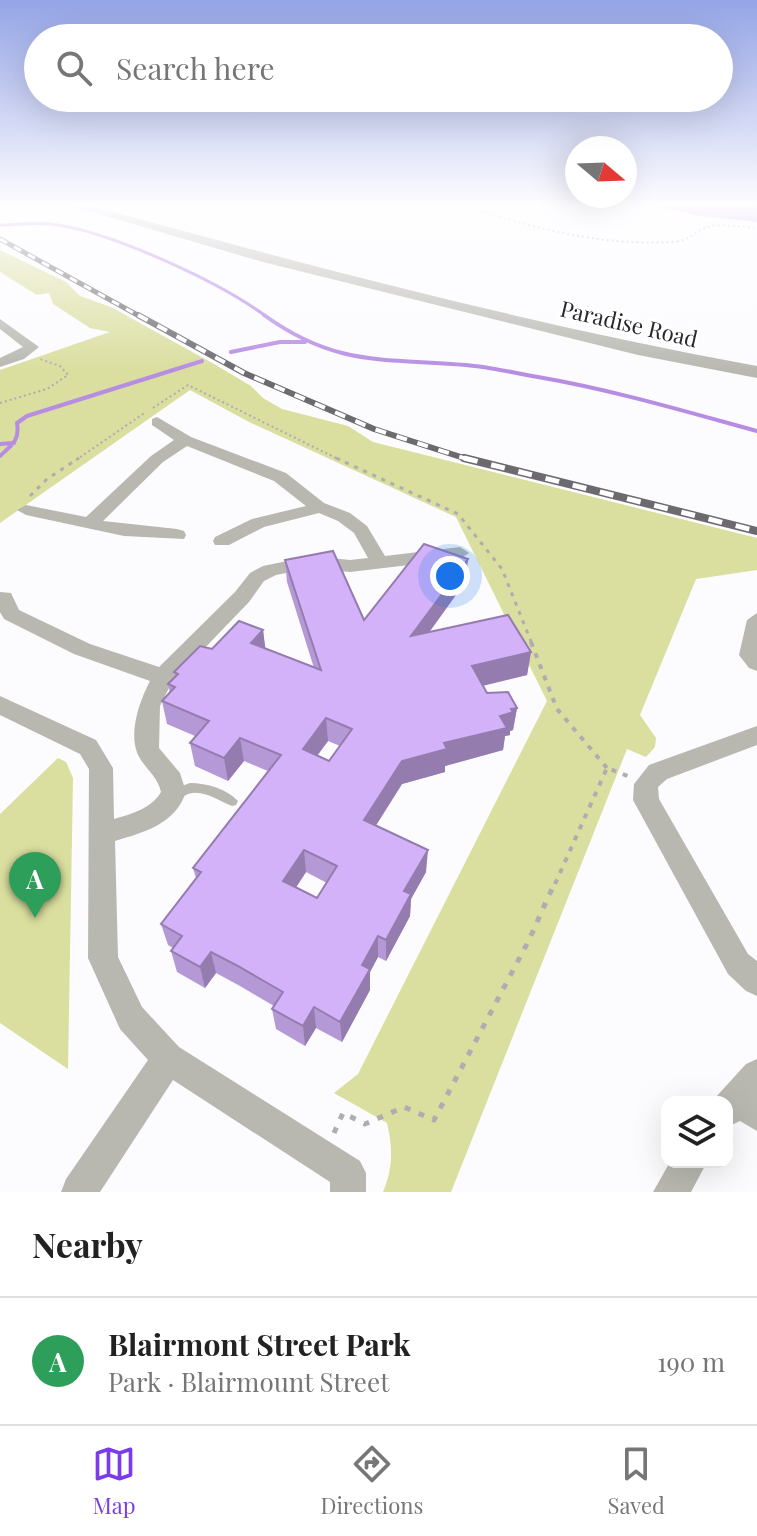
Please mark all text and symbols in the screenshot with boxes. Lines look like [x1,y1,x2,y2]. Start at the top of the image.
search box [24,24,733,112]
icon: search [52,46,96,90]
text: Search here [116,48,275,88]
north arrow [565,136,637,208]
street label: Paradise Road [558,293,701,353]
your location [430,556,470,596]
pin: A [9,852,61,918]
map controls [661,1096,733,1168]
button: layers [661,1096,733,1168]
text: Nearby [32,1221,143,1267]
text: Blairmont Street Park [108,1324,411,1364]
text: A [49,1344,67,1379]
text: 190 m [657,1344,725,1379]
text: Park · Blairmount Street [108,1364,389,1399]
tab: Map [92,1442,136,1520]
tab: Directions [320,1442,423,1520]
tab: Saved [608,1442,665,1520]

